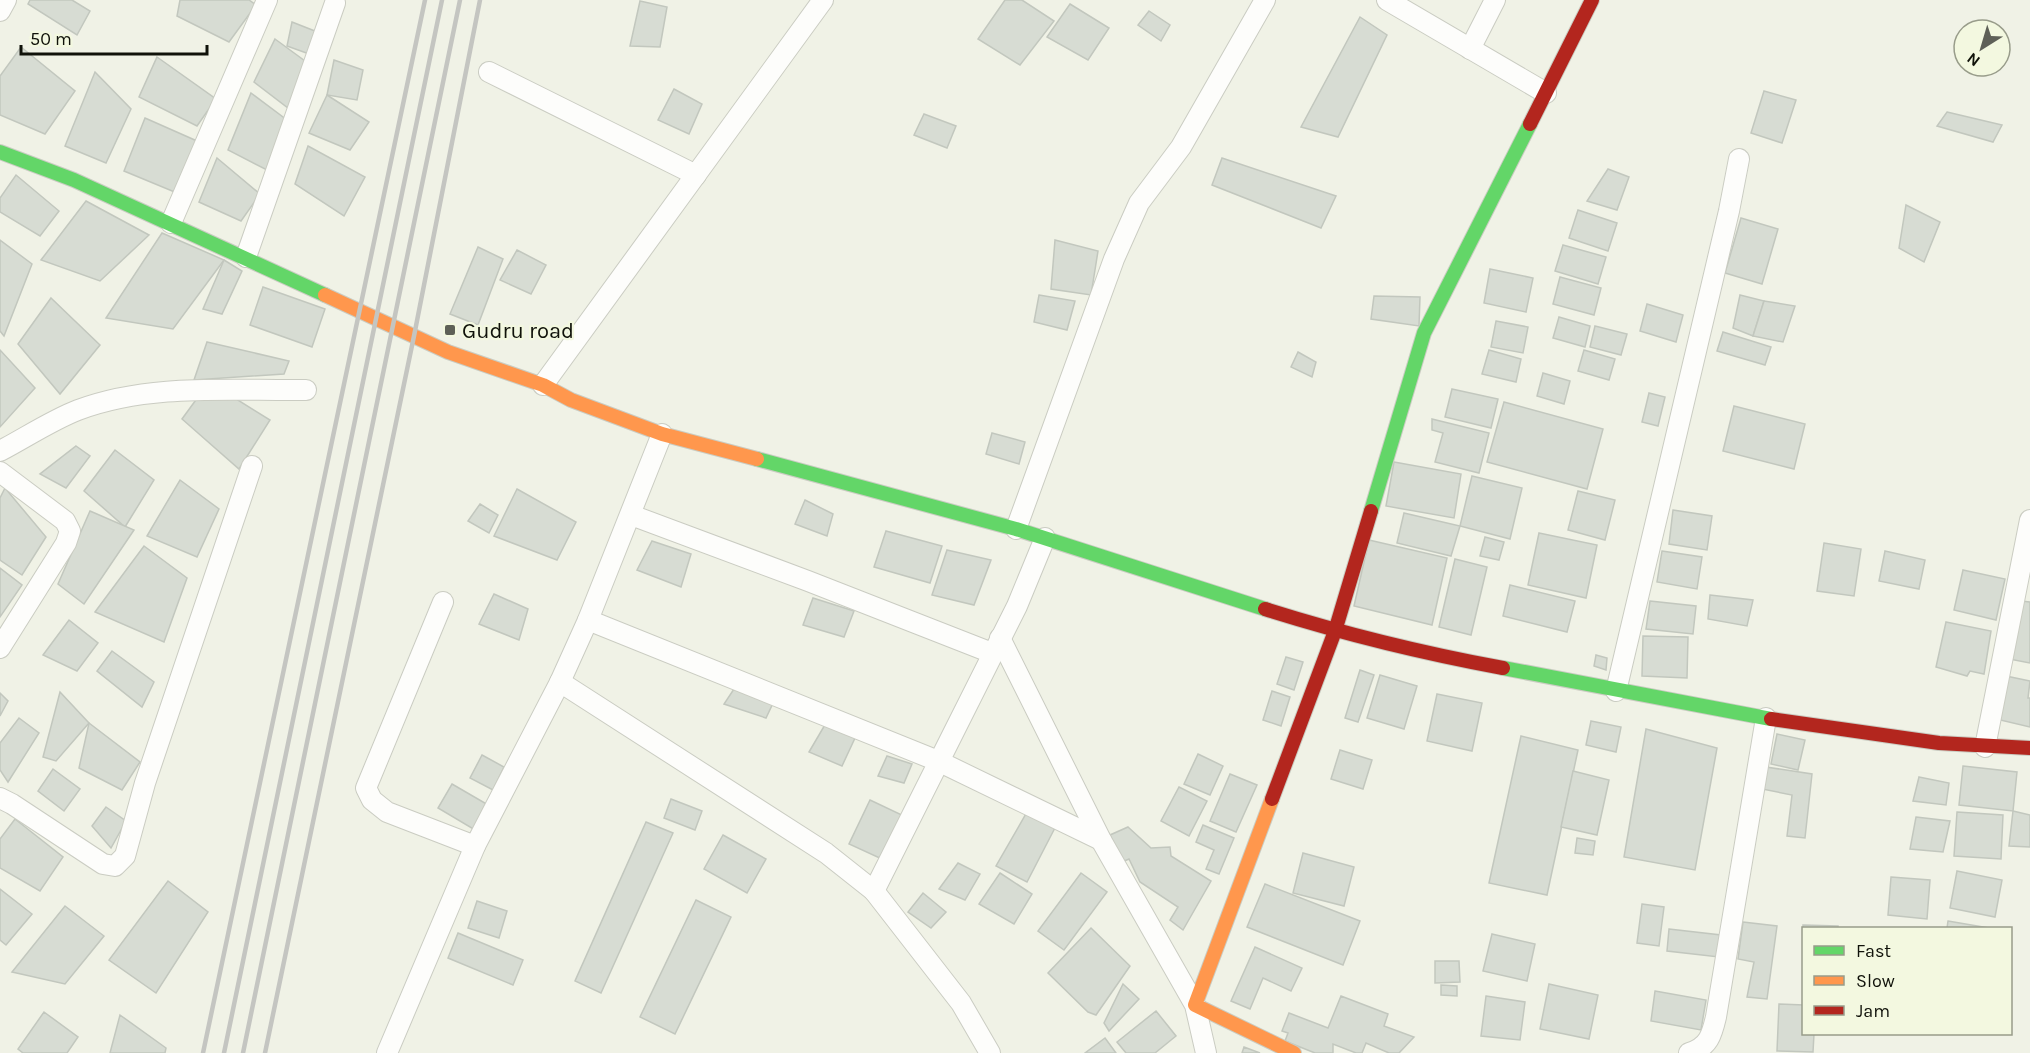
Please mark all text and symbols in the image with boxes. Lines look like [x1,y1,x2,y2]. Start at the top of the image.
scale bar [21,18,207,56]
north arrow [1952,18,2012,78]
text: 50 m [30,28,72,50]
text: N [1963,49,1984,71]
place label: Gudru road [462,318,574,344]
marker: Gudru road [443,323,457,337]
legend [1802,927,2012,1035]
text: Fast [1856,940,1891,962]
text: Slow [1856,970,1895,992]
text: Jam [1856,1000,1890,1022]

